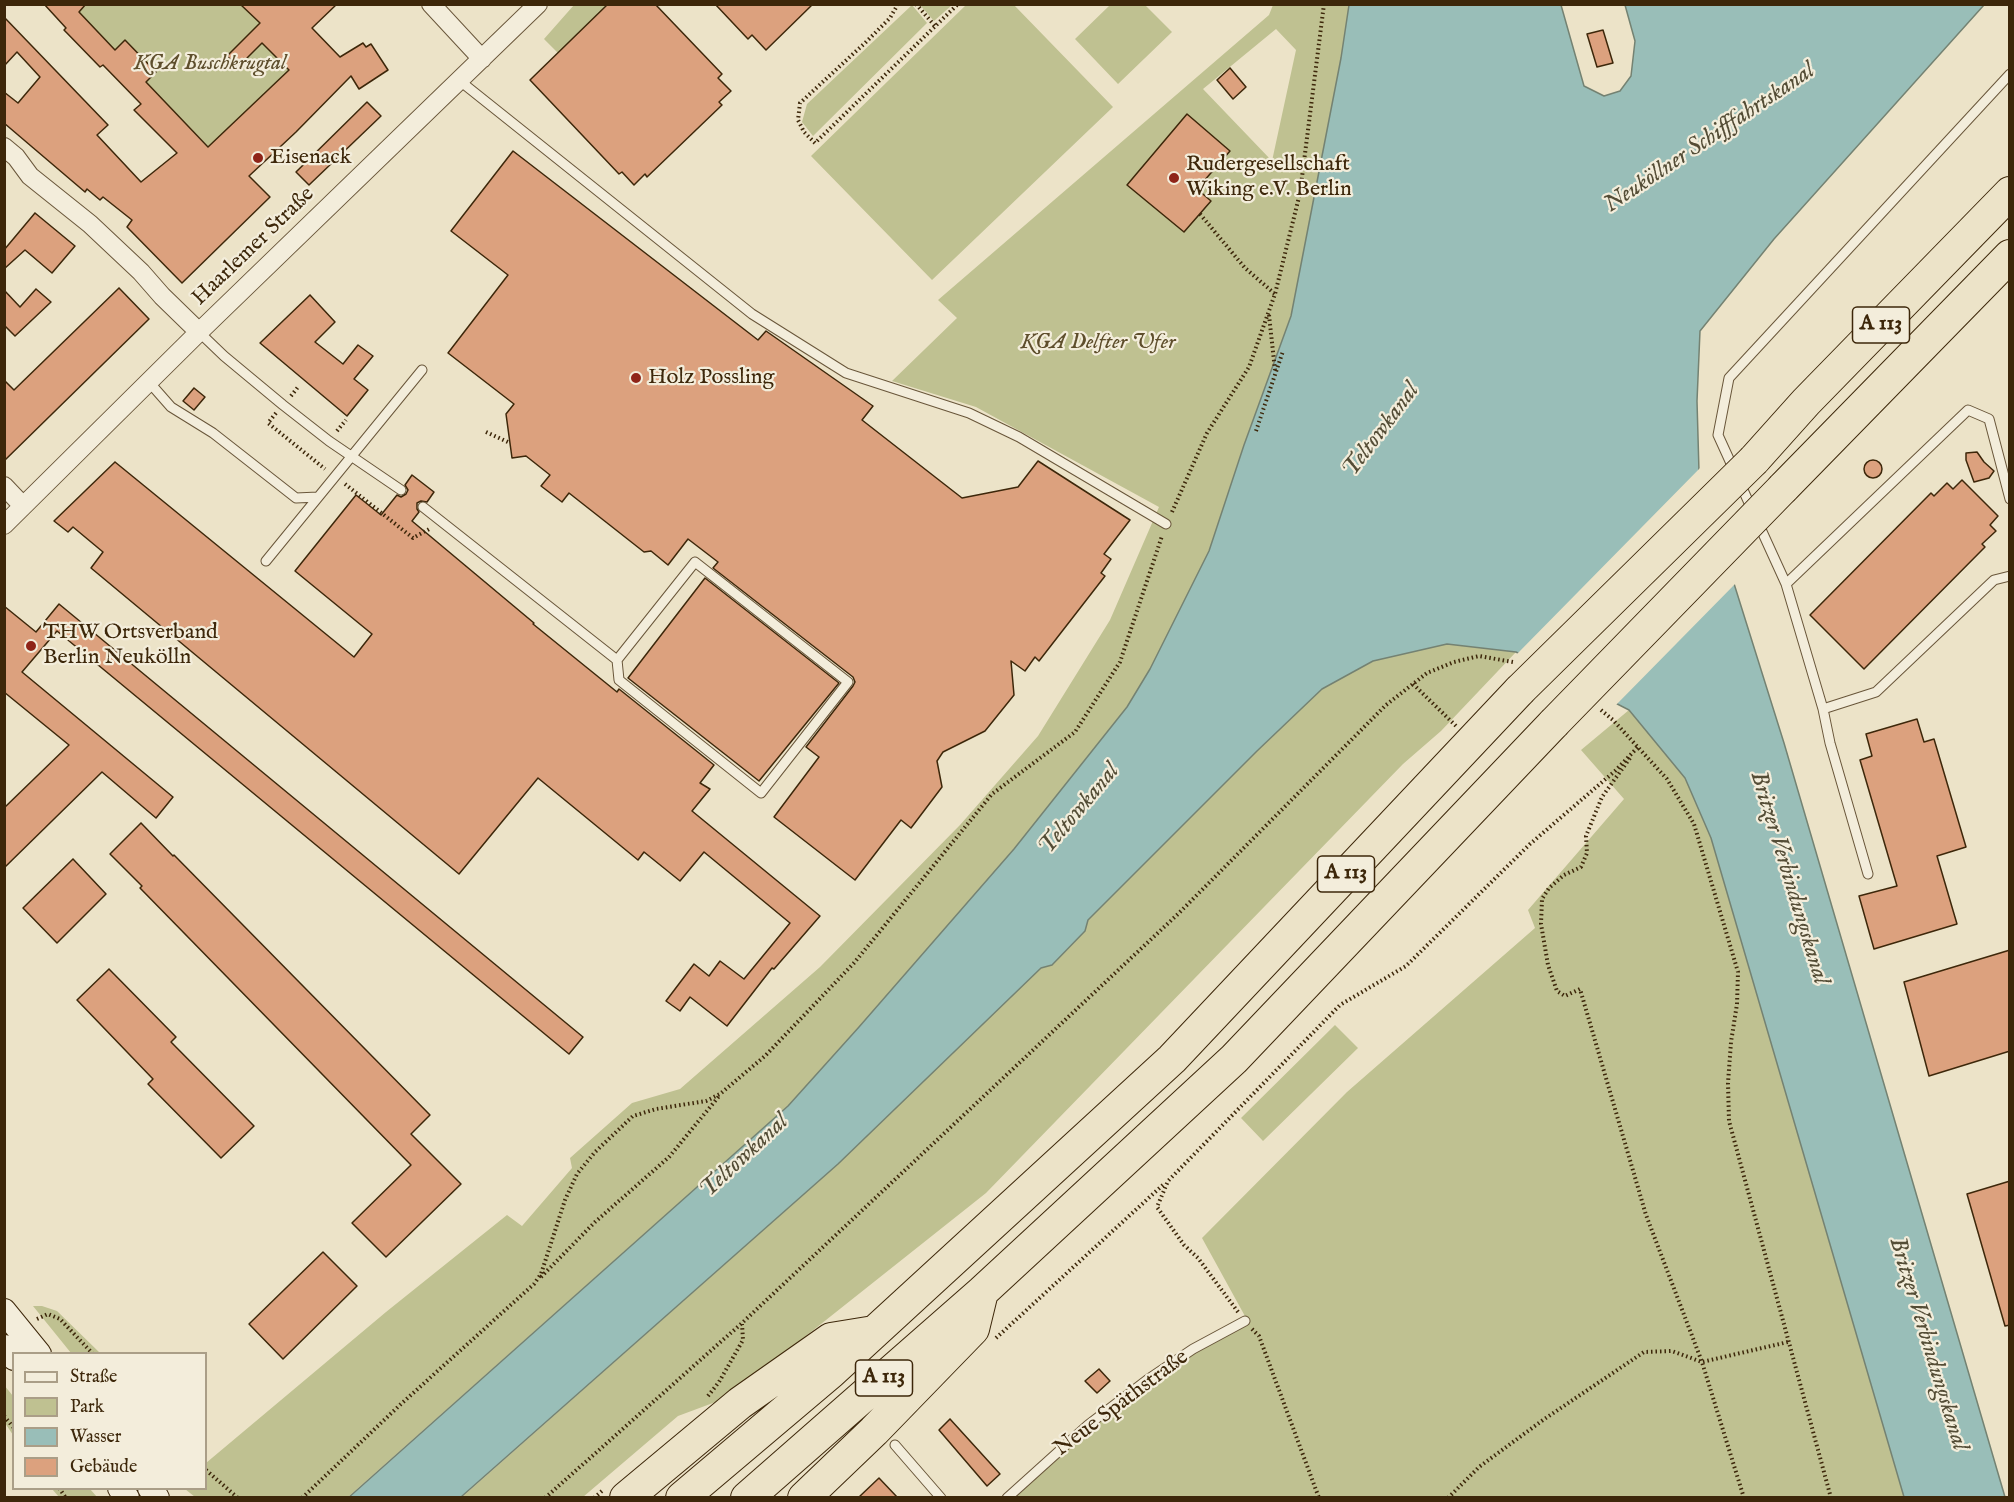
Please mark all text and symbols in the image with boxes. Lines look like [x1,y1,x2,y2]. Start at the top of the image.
park label: KGA Buschkrugtal [134,51,286,77]
water label: Neuköllner Schifffahrtskanal [1599,58,1821,220]
place label: Eisenack [270,145,351,171]
marker: Eisenack [251,151,265,165]
place label: Rudergesellschaft Wiking e.V. Berlin [1186,152,1352,204]
marker: Rudergesellschaft Wiking e.V. Berlin [1167,171,1181,185]
street label: Haarlemer Straße [187,182,321,312]
road number: A 113 [1852,307,1910,343]
park label: KGA Delfter Ufer [1021,330,1175,356]
place label: Holz Possling [648,365,775,391]
marker: Holz Possling [629,371,643,385]
water label: Teltowkanal [1337,378,1427,484]
place label: THW Ortsverband Berlin Neukölln [43,620,218,672]
marker: THW Ortsverband Berlin Neukölln [24,639,38,653]
water label: Teltowkanal [1033,758,1127,862]
water label: Britzer Verbindungskanal [1742,768,1834,988]
road number: A 113 [1318,856,1374,892]
water label: Teltowkanal [695,1109,795,1205]
water label: Britzer Verbindungskanal [1881,1234,1973,1454]
street label: Neue Späthstraße [1050,1345,1194,1463]
legend [12,1352,207,1490]
road number: A 113 [856,1360,912,1396]
text: Straße [70,1366,117,1389]
text: Park [70,1396,104,1419]
text: Wasser [70,1426,121,1449]
text: Gebäude [70,1456,137,1479]

